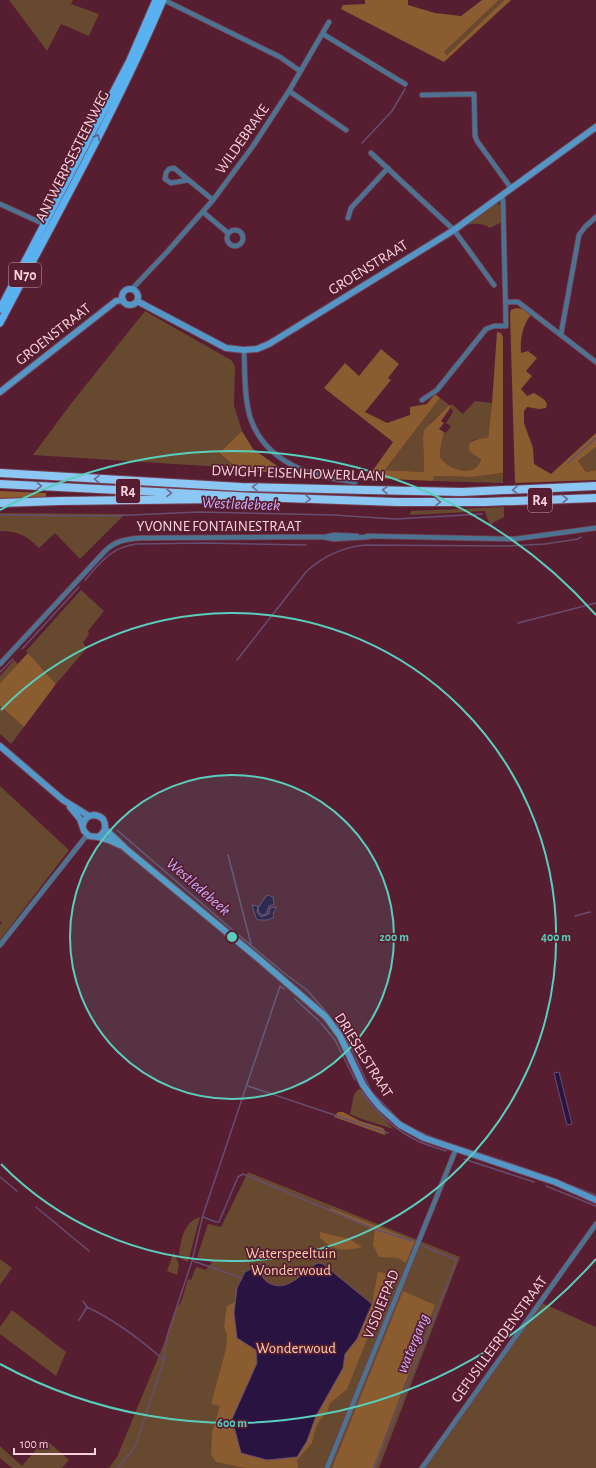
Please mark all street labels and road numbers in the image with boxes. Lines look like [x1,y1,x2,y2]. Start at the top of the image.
street label: ANTWERPSESTEENWEG [33,88,112,224]
street label: WILDEBRAKE [213,102,272,177]
street label: GROENSTRAAT [326,237,411,298]
road number: N70 [9,263,41,287]
street label: GROENSTRAAT [13,300,94,368]
street label: DWIGHT EISENHOWERLAAN [211,463,385,484]
road number: R4 [116,479,140,503]
road number: R4 [528,488,552,512]
street label: YVONNE FONTAINESTRAAT [137,519,302,534]
street label: DRIESELSTRAAT [332,1010,396,1101]
street label: VISDIEFPAD [361,1268,402,1341]
street label: GEFUSILLEERDENSTRAAT [449,1273,551,1405]

